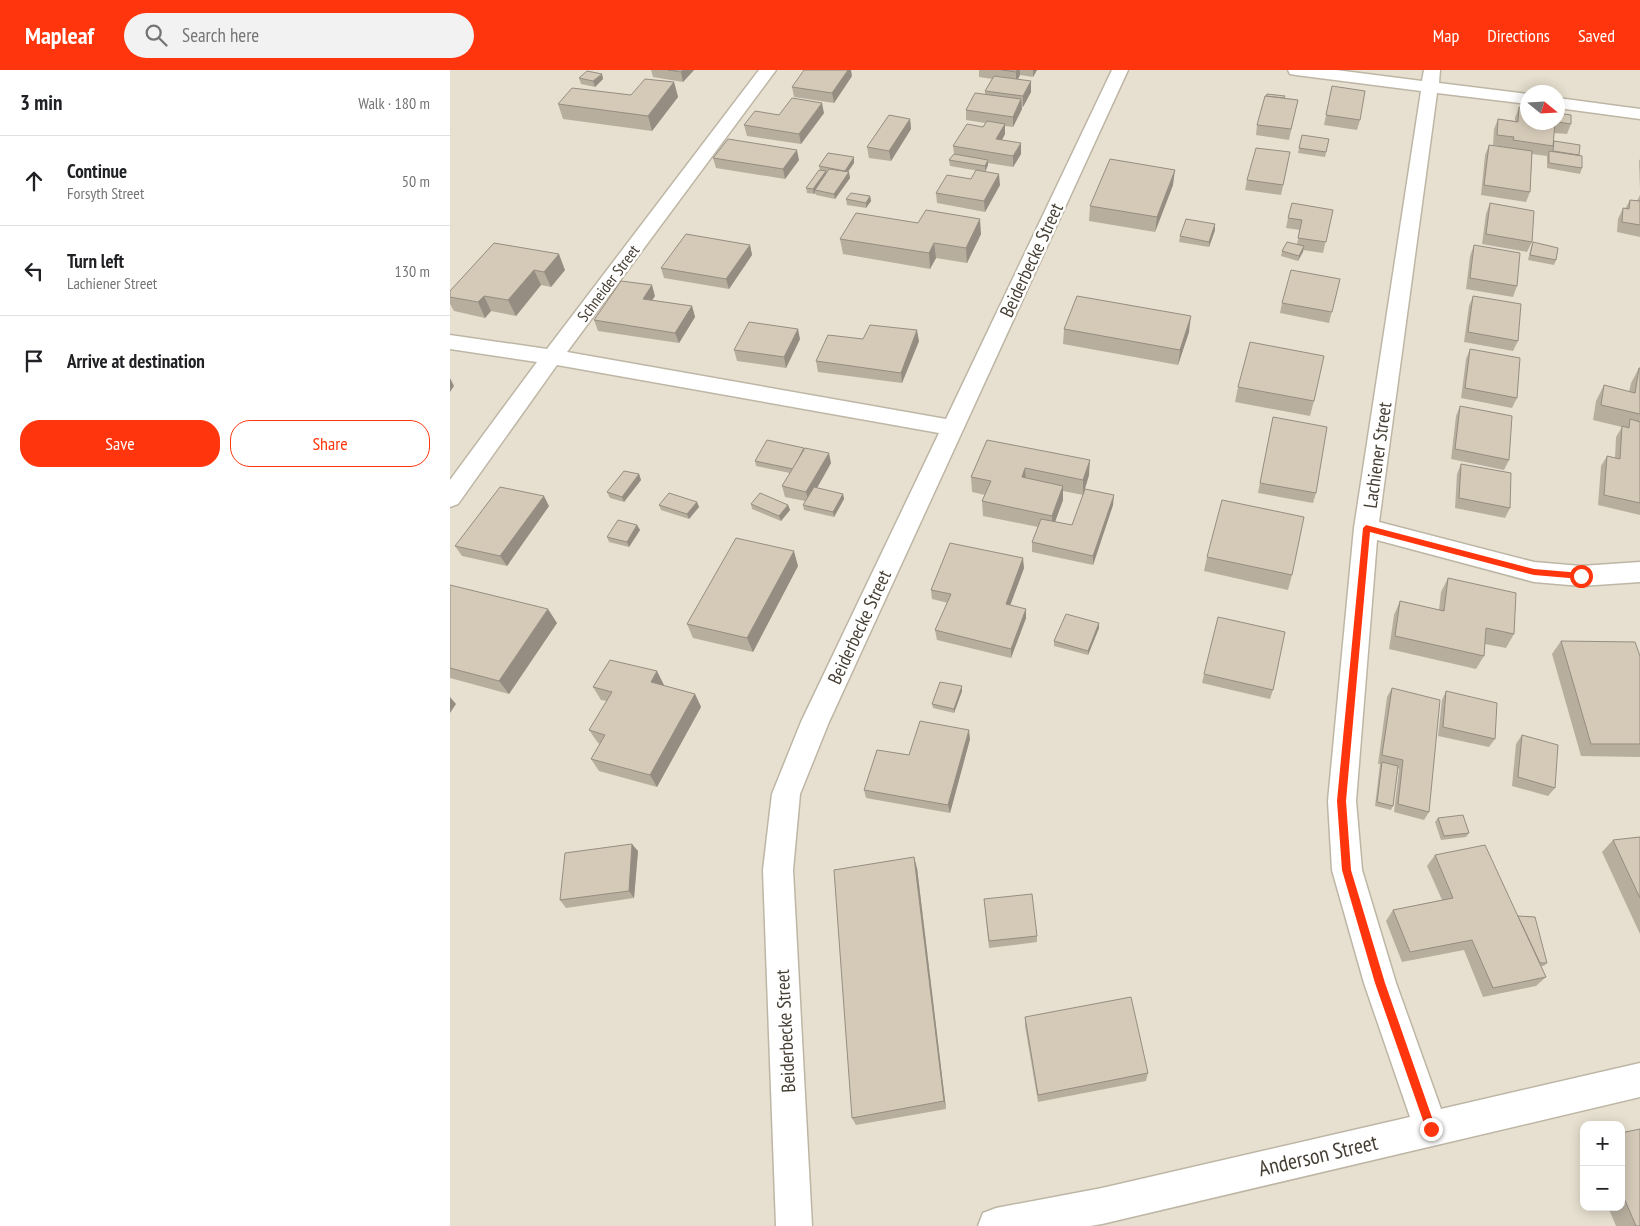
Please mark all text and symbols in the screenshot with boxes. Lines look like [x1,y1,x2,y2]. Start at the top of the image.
search box [124,13,474,58]
text: Mapleaf [25,20,94,51]
icon: search [142,21,170,49]
text: Search here [182,23,259,47]
text: Map [1433,24,1459,47]
text: Directions [1487,24,1550,47]
text: Saved [1578,24,1615,47]
north arrow [1520,85,1565,130]
text: 3 min [20,89,62,116]
text: Walk · 180 m [358,93,430,113]
text: Continue [67,159,127,183]
icon: ahead [20,167,48,195]
text: 50 m [402,171,430,191]
text: Forsyth Street [67,183,144,203]
street label: Beiderbecke Street [994,198,1068,321]
street label: Schneider Street [573,240,644,325]
text: Turn left [67,249,124,273]
icon: left [20,257,48,285]
text: 130 m [395,261,430,281]
text: Lachiener Street [67,273,157,293]
icon: arrive [20,347,48,375]
text: Arrive at destination [67,349,205,373]
street label: Lachiener Street [1358,400,1396,510]
button: Save [20,420,220,467]
button: Share [230,420,430,467]
street label: Beiderbecke Street [822,565,896,688]
route start [1570,565,1593,588]
street label: Beiderbecke Street [770,968,800,1093]
route end [1420,1118,1443,1141]
map controls [1580,1121,1625,1211]
button: + [1580,1121,1625,1166]
street label: Anderson Street [1256,1128,1380,1182]
button: − [1580,1166,1625,1211]

